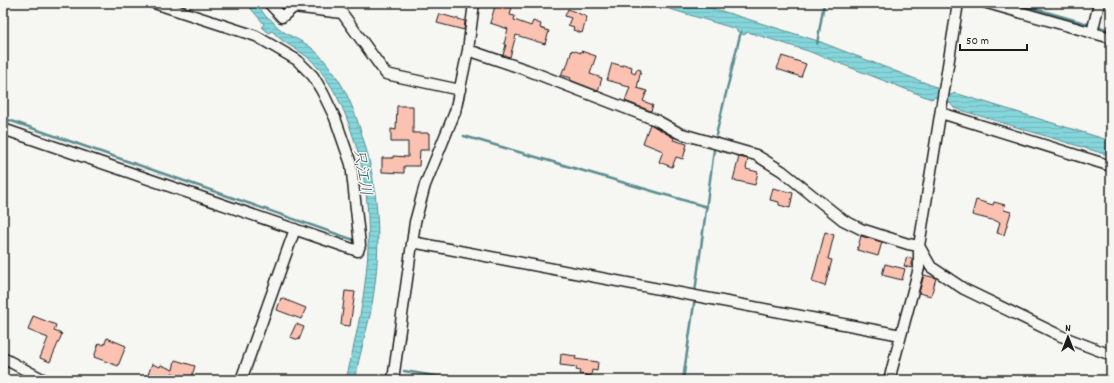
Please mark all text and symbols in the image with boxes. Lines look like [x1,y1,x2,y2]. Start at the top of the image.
scale bar [960,26,1027,52]
text: 50 m [966,33,989,50]
water label: 只江川 [346,147,377,198]
north arrow [1048,317,1088,357]
text: N [1065,321,1071,337]

